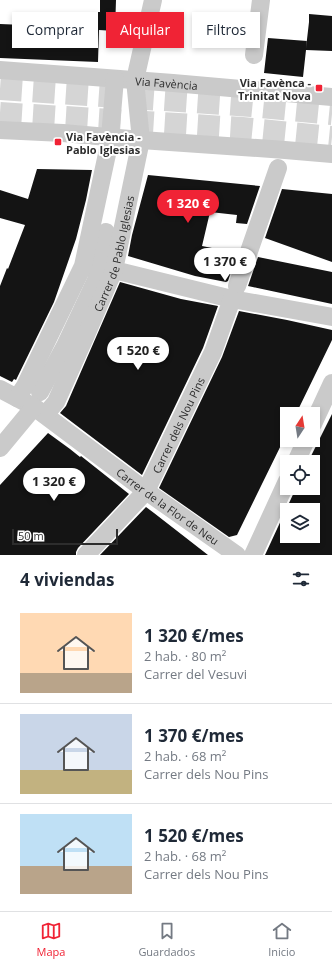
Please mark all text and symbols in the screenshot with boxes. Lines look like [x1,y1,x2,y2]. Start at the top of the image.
chip: Comprar [12,12,98,48]
chip: Alquilar [106,12,184,48]
chip: Filtros [192,12,260,48]
street label: Via Favència [135,73,198,93]
place label: Via Favènca - Trinitat Nova [238,75,311,103]
marker: Via Favènca - Trinitat Nova [314,83,324,93]
place label: Via Favència - Pablo Iglesias [66,129,141,157]
marker: Via Favència - Pablo Iglesias [53,137,63,147]
pin: 1 320 € [151,190,225,224]
street label: Carrer de Pablo Iglesias [90,194,137,314]
text: 1 320 € [166,194,210,212]
pin: 1 370 € [188,248,262,282]
text: 1 370 € [203,252,247,270]
pin: 1 520 € [101,337,175,371]
text: 1 520 € [116,341,160,359]
street label: Carrer dels Nou Pins [148,374,207,476]
north arrow [280,407,320,447]
map controls [280,407,320,543]
button: locate [280,455,320,495]
street label: Carrer de la Flor de Neu [114,464,222,548]
pin: 1 320 € [17,468,91,502]
text: 1 320 € [32,472,76,490]
button: layers [280,503,320,543]
scale bar [12,527,118,546]
text: 50 m [18,528,44,543]
text: 4 viviendas [20,568,115,591]
icon: filters [290,568,312,590]
text: 1 320 €/mes [144,624,244,647]
icon: home [52,629,100,677]
text: 2 hab. · 80 m² [144,647,226,665]
text: Carrer del Vesuvi [144,665,247,683]
text: 1 370 €/mes [144,724,244,747]
icon: home [52,730,100,778]
text: 2 hab. · 68 m² [144,747,226,765]
text: Carrer dels Nou Pins [144,765,268,783]
text: 1 520 €/mes [144,824,244,847]
icon: home [52,830,100,878]
text: 2 hab. · 68 m² [144,847,226,865]
text: Carrer dels Nou Pins [144,865,268,883]
tab: Mapa [37,920,65,959]
tab: Guardados [138,920,195,959]
tab: Inicio [268,920,295,959]

